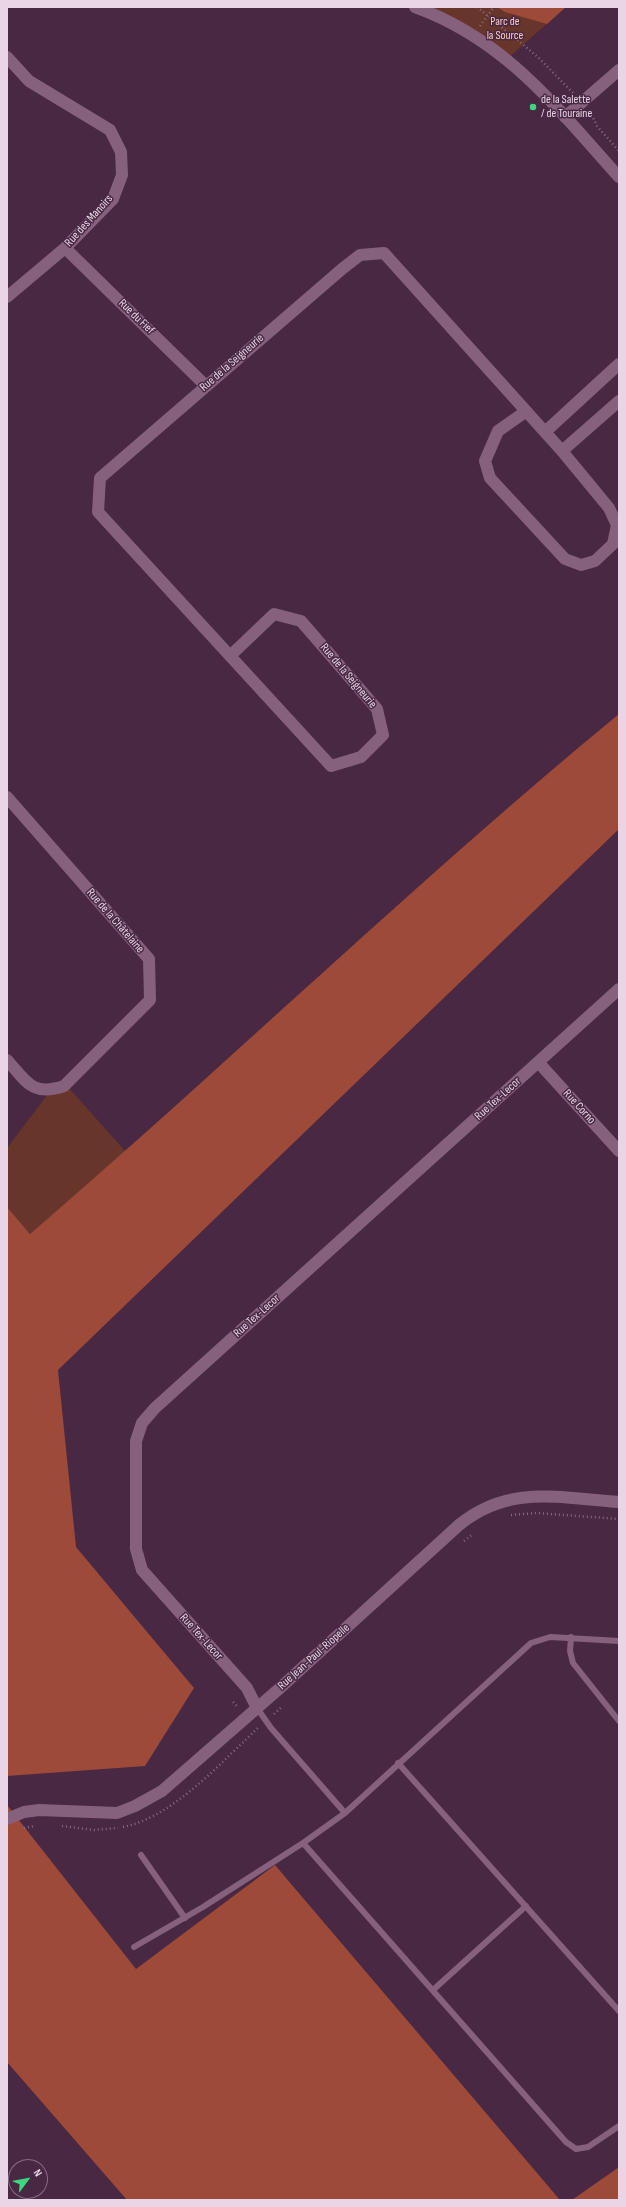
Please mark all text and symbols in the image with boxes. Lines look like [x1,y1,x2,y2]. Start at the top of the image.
park label: Parc de la Source [487,15,523,43]
place label: de la Salette / de Touraine [541,93,592,121]
marker: de la Salette / de Touraine [528,102,538,112]
street label: Rue des Manoirs [62,192,116,250]
street label: Rue du Fief [115,296,157,338]
street label: Rue de la Seigneurie [197,331,267,395]
street label: Rue de la Seigneurie [317,641,379,711]
street label: Rue de la Châtelaine [83,886,147,956]
street label: Rue Tex-Lecor [472,1074,524,1124]
street label: Rue Corno [560,1087,598,1127]
street label: Rue Tex-Lecor [231,1291,283,1341]
street label: Rue Tex-Lecor [176,1611,226,1663]
street label: Rue Jean-Paul-Riopelle [275,1621,353,1693]
north arrow [8,2159,48,2199]
text: N [31,2167,45,2179]

